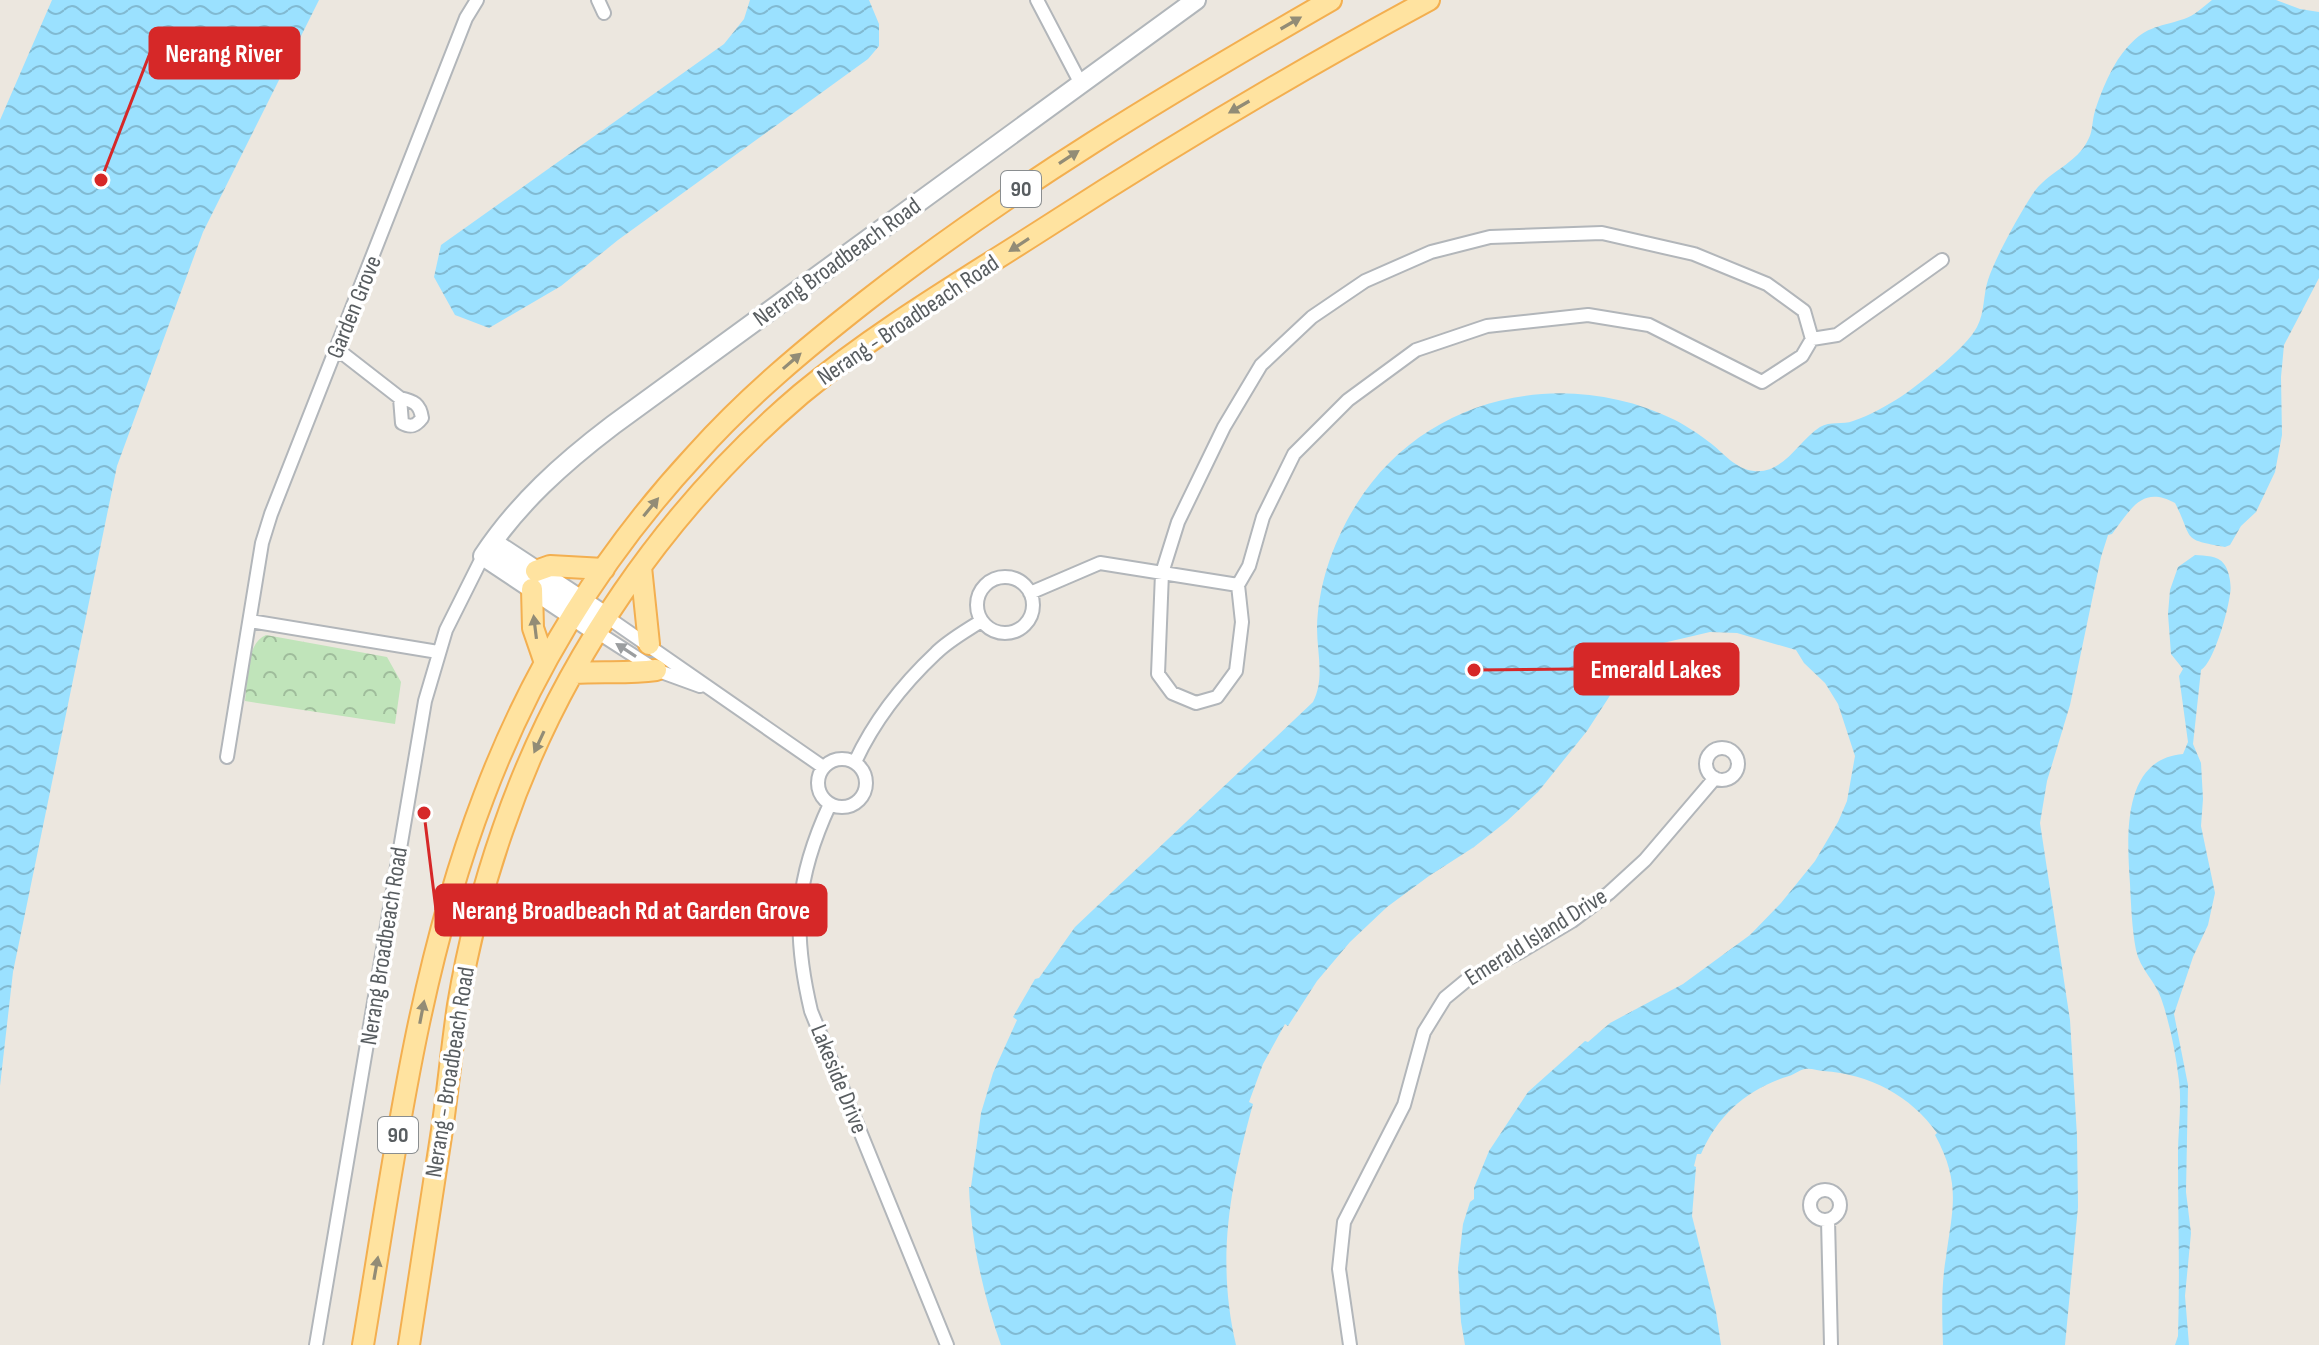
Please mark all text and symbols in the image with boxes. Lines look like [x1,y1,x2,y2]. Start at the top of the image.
one-way arrow [1280,16,1303,30]
callout: Nerang River [150,28,299,78]
text: Nerang River [165,39,283,70]
one-way arrow [1228,100,1251,114]
one-way arrow [1058,151,1080,165]
road number: 90 [1001,171,1041,207]
street label: Nerang Broadbeach Road [747,191,927,333]
one-way arrow [1008,237,1030,251]
street label: Nerang - Broadbeach Road [812,248,1004,392]
street label: Garden Grove [320,251,388,363]
one-way arrow [782,353,802,370]
one-way arrow [642,497,658,517]
one-way arrow [528,614,541,639]
one-way arrow [615,644,637,658]
callout: Emerald Lakes [1575,644,1738,694]
text: Emerald Lakes [1590,655,1722,686]
one-way arrow [532,731,546,754]
street label: Nerang Broadbeach Road [354,845,414,1047]
street label: Emerald Island Drive [1460,882,1612,992]
callout: Nerang Broadbeach Rd at Garden Grove [436,885,826,935]
text: Nerang Broadbeach Rd at Garden Grove [452,896,810,927]
street label: Nerang - Broadbeach Road [419,965,481,1179]
one-way arrow [416,1000,428,1025]
street label: Lakeside Drive [804,1020,874,1138]
road number: 90 [378,1117,418,1153]
one-way arrow [370,1255,382,1280]

